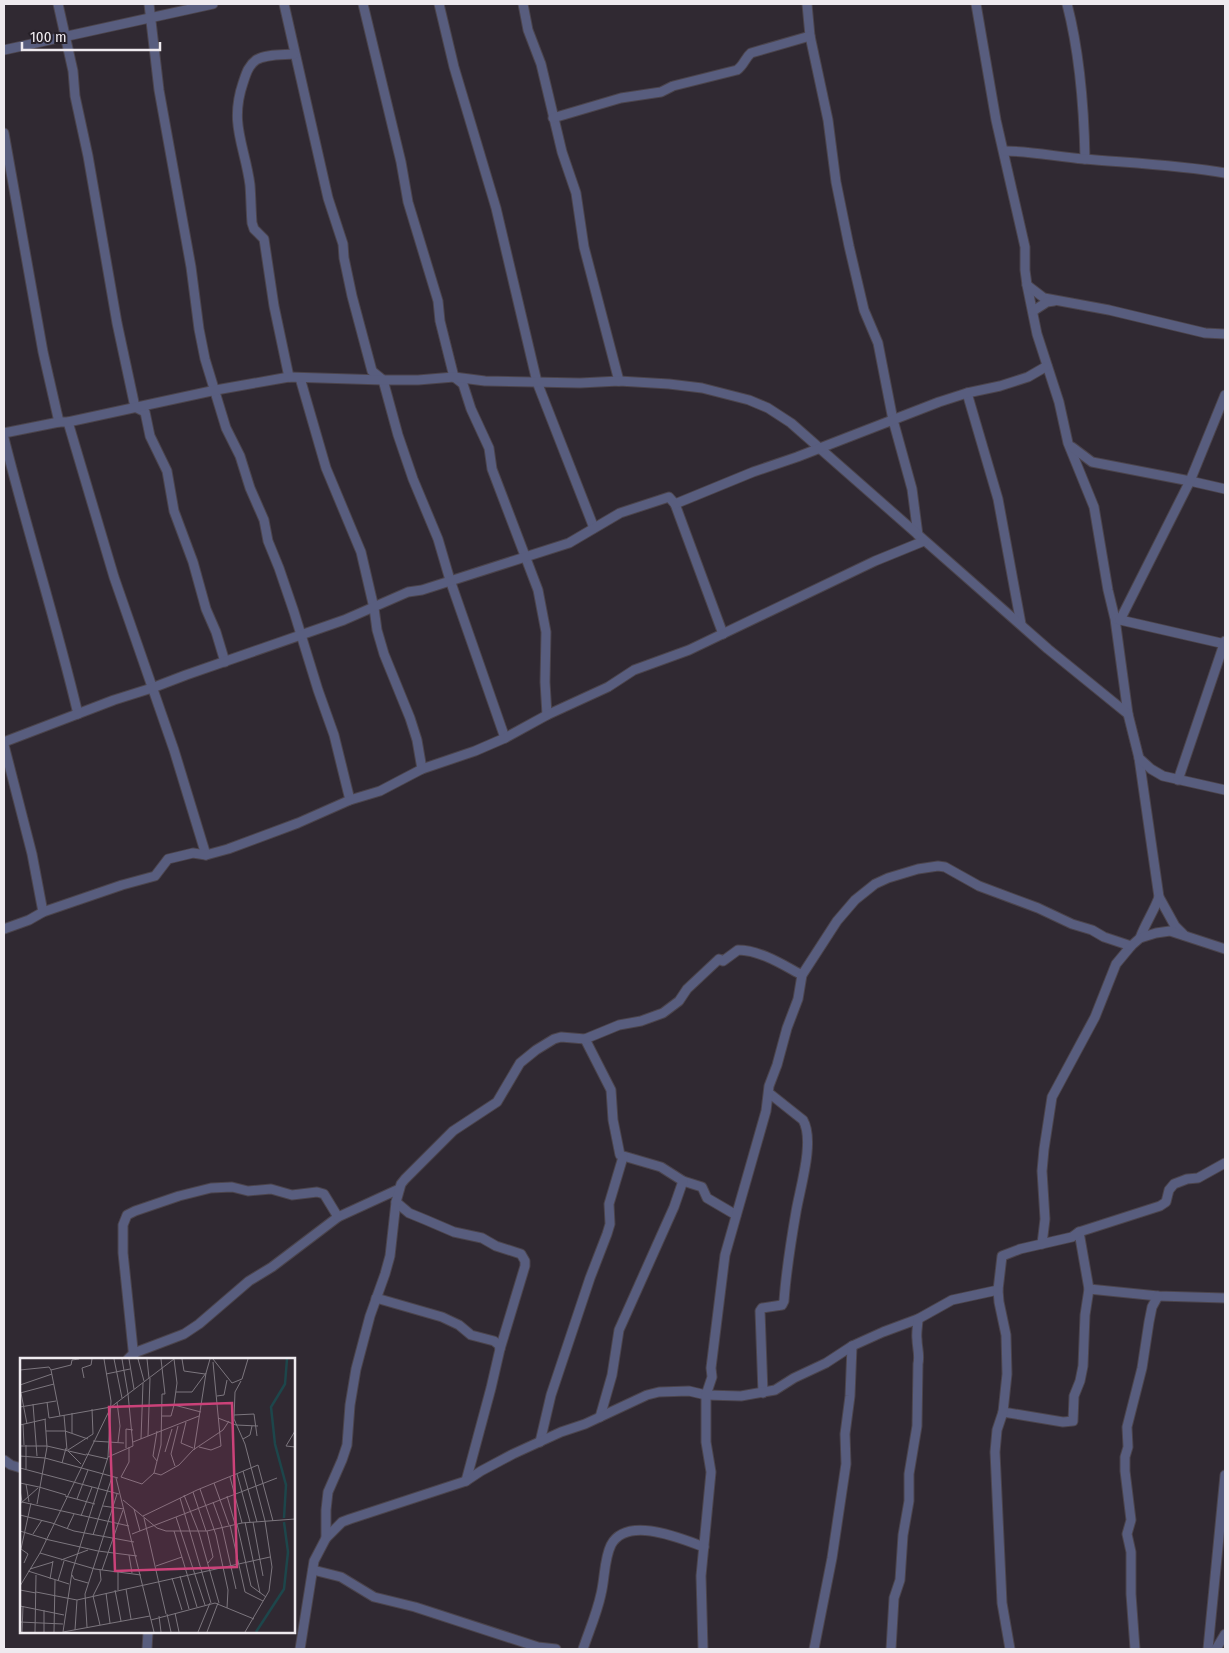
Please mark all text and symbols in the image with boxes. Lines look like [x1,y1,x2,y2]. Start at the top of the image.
scale bar [22,20,160,52]
text: 100 m [30,28,67,46]
inset map [20,1358,295,1633]

